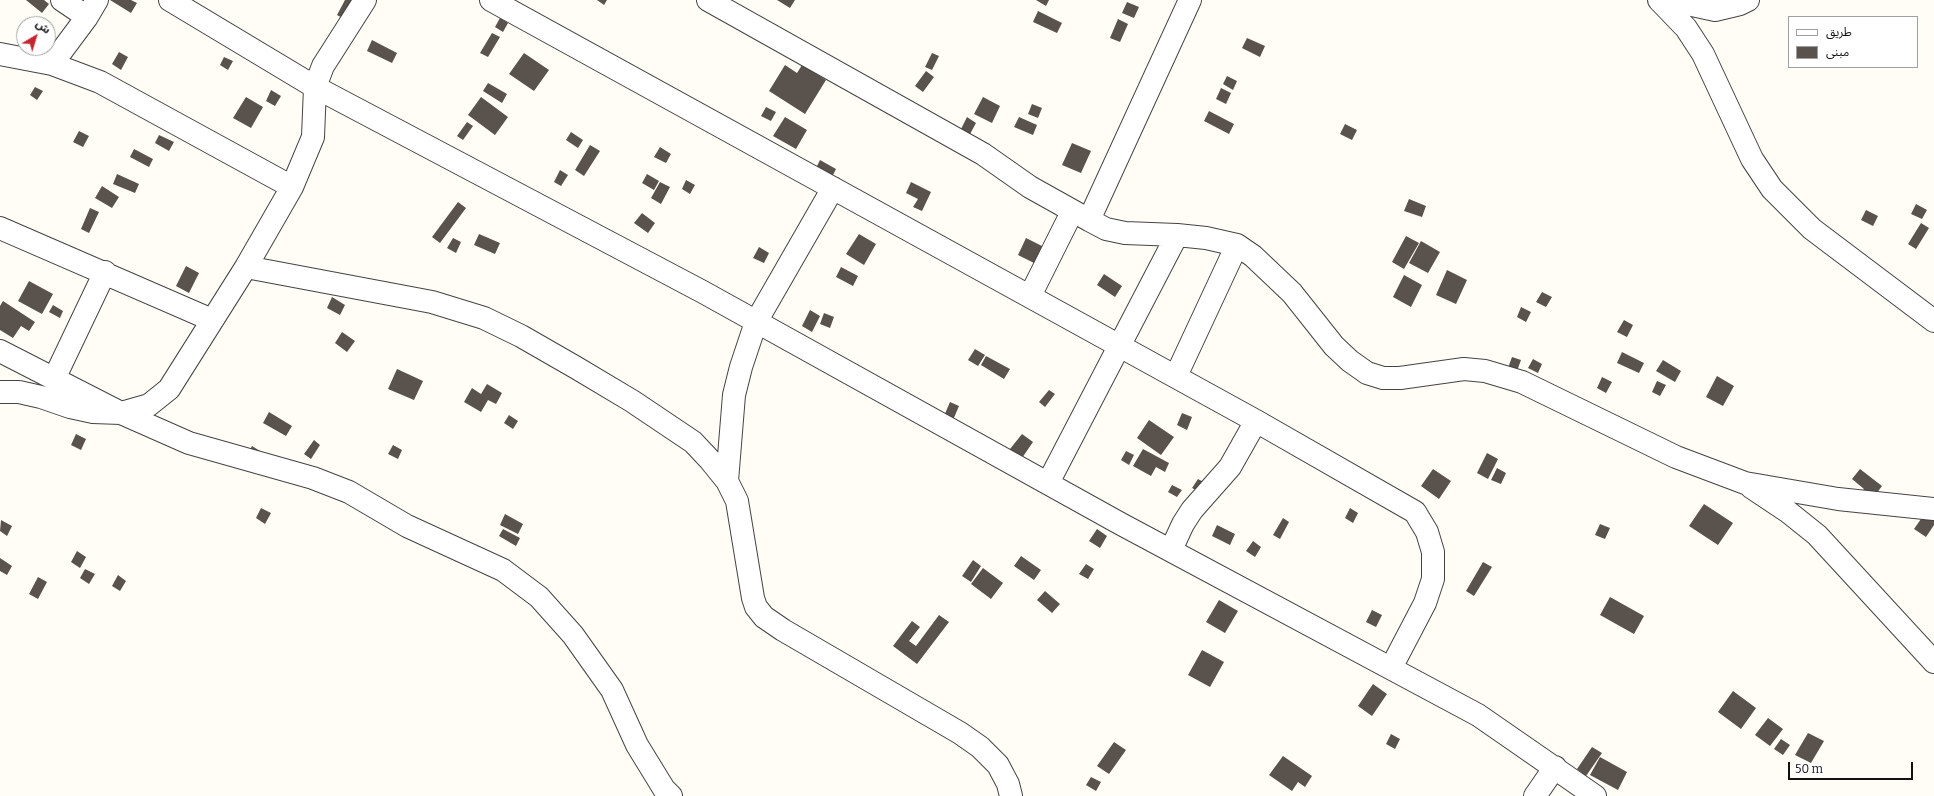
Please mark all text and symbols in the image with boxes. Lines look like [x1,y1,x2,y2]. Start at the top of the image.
north arrow [16,16,56,56]
legend [1788,16,1918,68]
text: ش [33,17,53,37]
text: طريق [1826,25,1852,39]
text: مبنى [1826,45,1849,59]
scale bar [1790,754,1915,780]
text: 50 m [1795,762,1823,776]

